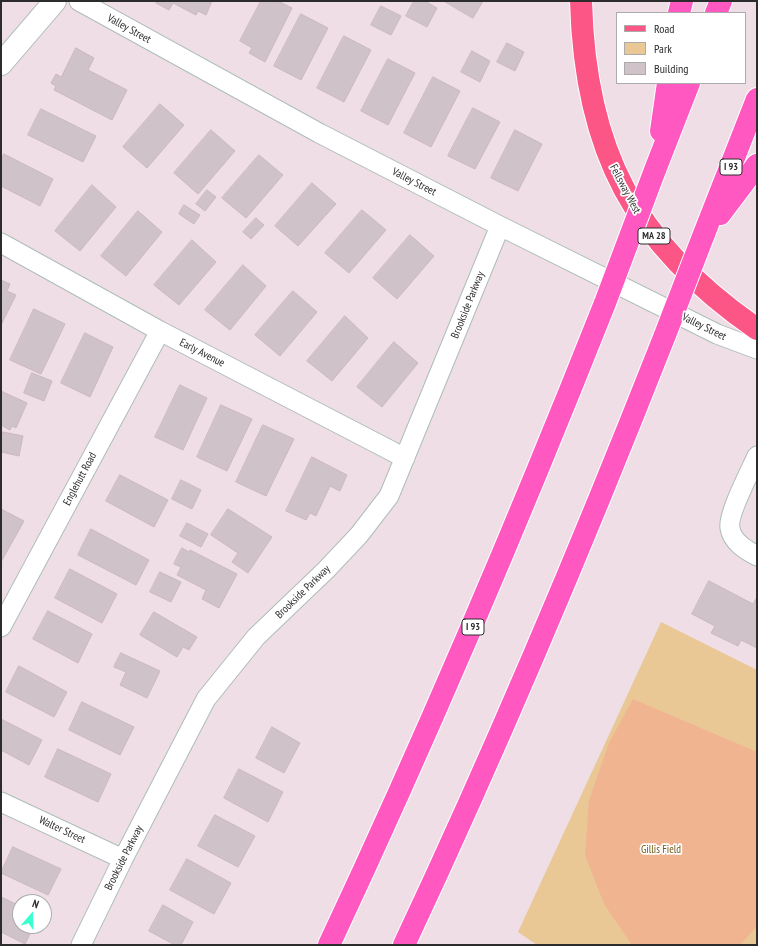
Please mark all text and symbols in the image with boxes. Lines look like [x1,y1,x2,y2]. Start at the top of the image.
street label: Valley Street [105,12,153,46]
legend [616,12,746,84]
text: Road [654,21,674,36]
text: Park [654,41,672,56]
text: Building [654,61,689,76]
road number: I 93 [720,159,742,175]
street label: Fellsway West [607,162,643,216]
street label: Valley Street [390,165,438,199]
road number: MA 28 [638,228,670,244]
street label: Brookside Parkway [449,270,487,340]
street label: Valley Street [680,311,728,343]
street label: Early Avenue [177,336,227,370]
street label: Englehutt Road [61,450,99,508]
street label: Brookside Parkway [273,563,333,621]
road number: I 93 [462,619,484,635]
street label: Walter Street [37,814,87,846]
street label: Brookside Parkway [102,823,146,893]
park label: Gillis Field [641,843,681,857]
north arrow [12,894,52,934]
text: N [31,896,41,911]

